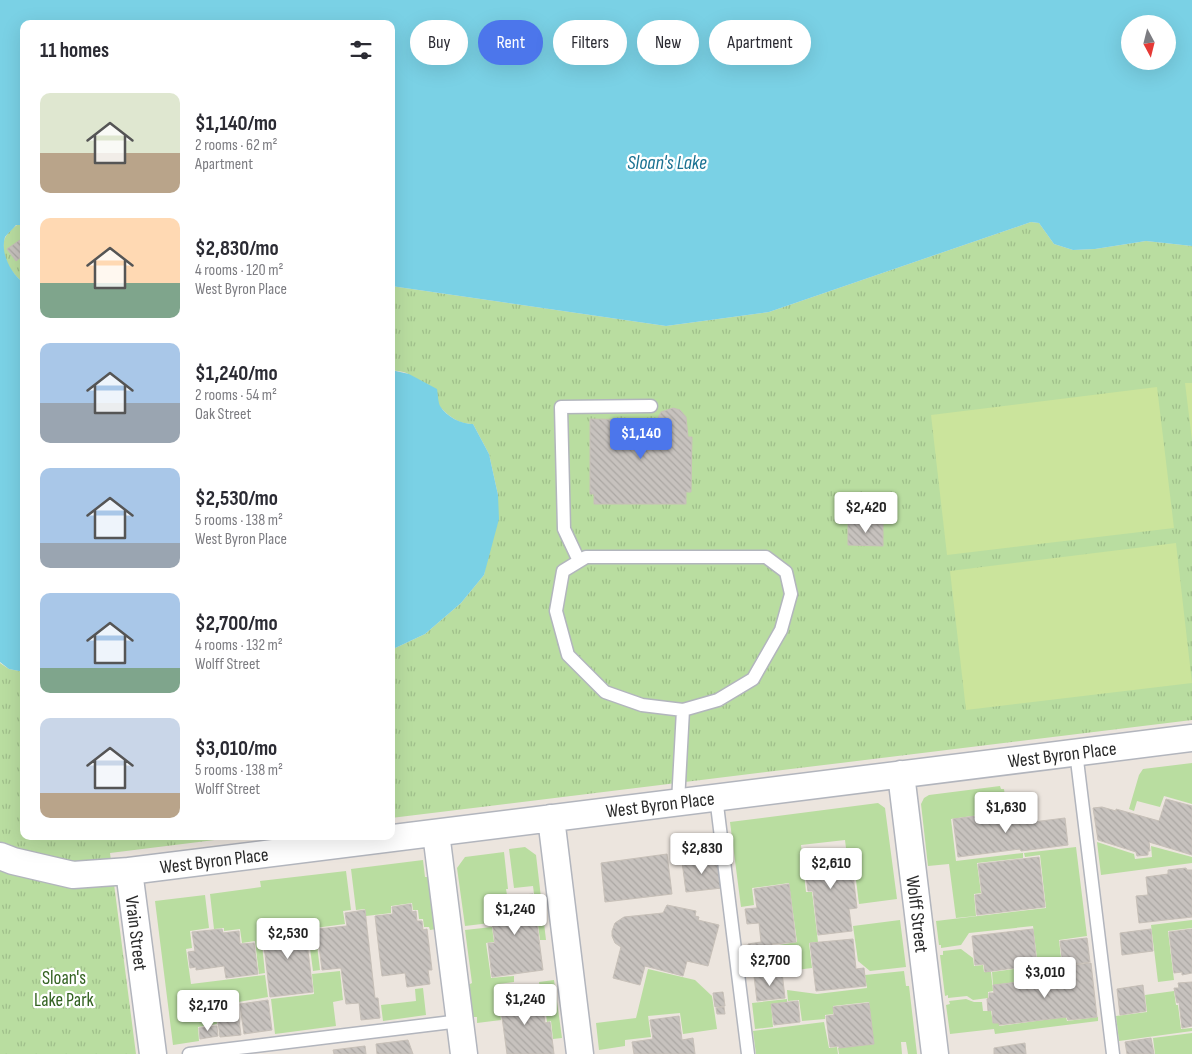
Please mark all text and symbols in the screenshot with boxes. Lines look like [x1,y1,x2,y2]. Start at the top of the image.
north arrow [1121,15,1176,70]
map controls [1121,15,1176,70]
chip: Buy [410,20,468,65]
chip: Rent [478,20,543,65]
chip: Filters [553,20,627,65]
chip: New [637,20,699,65]
chip: Apartment [709,20,811,65]
icon: filters [347,36,375,64]
text: 11 homes [40,38,109,63]
text: $1,140/mo [195,111,277,136]
icon: home [80,113,140,173]
text: 2 rooms · 62 m² [195,136,278,155]
water label: Sloan's Lake [627,151,707,175]
text: Apartment [195,155,253,174]
text: $2,830/mo [195,236,279,261]
icon: home [80,238,140,298]
text: 4 rooms · 120 m² [195,261,283,280]
text: West Byron Place [195,280,287,299]
text: $1,240/mo [195,361,278,386]
icon: home [80,363,140,423]
text: 2 rooms · 54 m² [195,386,277,405]
text: Oak Street [195,405,251,424]
pin: $1,140 [600,418,682,460]
text: $1,140 [621,424,661,443]
text: $2,530/mo [195,486,278,511]
icon: home [80,488,140,548]
pin: $2,420 [825,492,907,534]
text: $2,420 [845,498,887,517]
text: 5 rooms · 138 m² [195,511,283,530]
text: West Byron Place [195,530,287,549]
text: $2,700/mo [195,611,278,636]
icon: home [80,613,140,673]
text: 4 rooms · 132 m² [195,636,283,655]
text: Wolff Street [195,655,260,674]
text: $3,010/mo [195,736,277,761]
street label: West Byron Place [1007,737,1118,774]
icon: home [80,738,140,798]
text: 5 rooms · 138 m² [195,761,283,780]
text: Wolff Street [195,780,260,799]
street label: West Byron Place [605,787,716,824]
pin: $1,630 [965,792,1047,834]
text: $1,630 [986,798,1026,817]
pin: $2,830 [661,832,743,875]
text: $2,830 [681,839,723,858]
street label: West Byron Place [159,843,270,880]
pin: $2,610 [790,848,872,890]
text: $2,610 [811,854,851,873]
street label: Wolff Street [900,874,933,954]
street label: Vrain Street [119,894,152,972]
pin: $1,240 [474,894,556,936]
text: $1,240 [495,900,535,919]
pin: $2,530 [247,918,329,960]
text: $2,530 [268,924,308,943]
pin: $2,700 [729,944,811,987]
text: $2,700 [750,951,790,970]
pin: $3,010 [1004,956,1086,999]
text: $3,010 [1025,963,1065,982]
park label: Sloan's Lake Park [34,967,95,1012]
pin: $1,240 [484,984,566,1026]
pin: $2,170 [167,990,249,1032]
text: $1,240 [505,990,545,1009]
text: $2,170 [188,996,228,1015]

